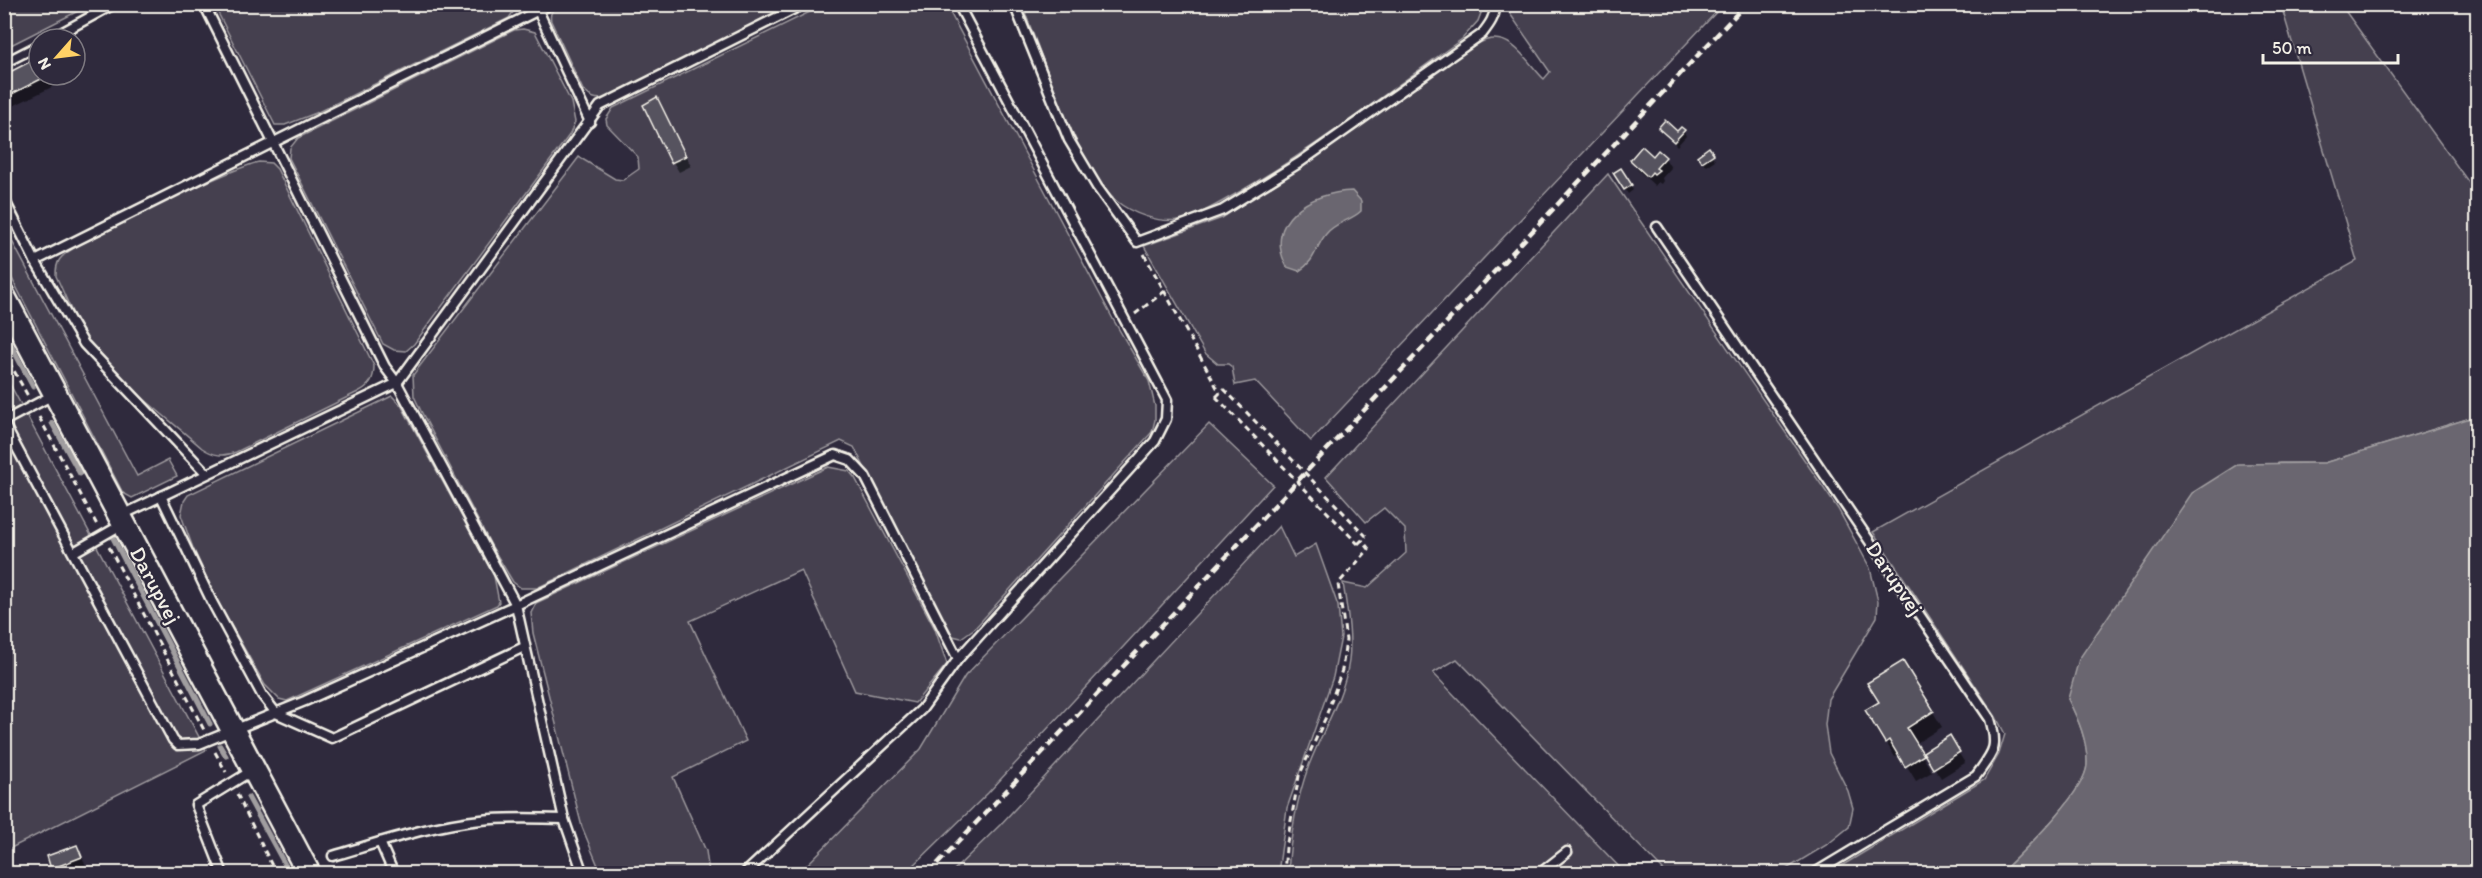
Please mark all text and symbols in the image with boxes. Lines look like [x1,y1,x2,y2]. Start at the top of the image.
north arrow [27,27,87,87]
scale bar [2263,27,2398,65]
text: 50 m [2272,37,2312,59]
text: N [33,55,55,73]
street label: Darupvej [1860,536,1929,621]
street label: Darupvej [124,542,187,629]

